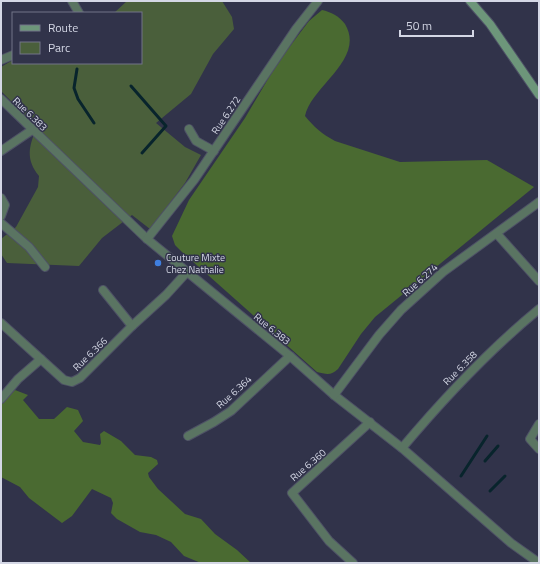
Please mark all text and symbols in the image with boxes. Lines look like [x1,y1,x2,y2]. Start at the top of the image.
legend [12,12,142,64]
scale bar [400,12,473,38]
text: 50 m [406,16,432,35]
text: Route [48,18,78,37]
text: Parc [48,38,70,57]
street label: Rue 6.272 [208,93,244,137]
street label: Rue 6.383 [9,94,51,134]
place label: Couture Mixte Chez Nathalie [166,250,225,277]
marker: Couture Mixte Chez Nathalie [153,258,163,268]
street label: Rue 6.274 [399,260,441,300]
street label: Rue 6.383 [250,310,294,348]
street label: Rue 6.366 [69,333,111,374]
street label: Rue 6.358 [439,347,481,389]
street label: Rue 6.364 [213,372,255,412]
street label: Rue 6.360 [287,445,330,485]

